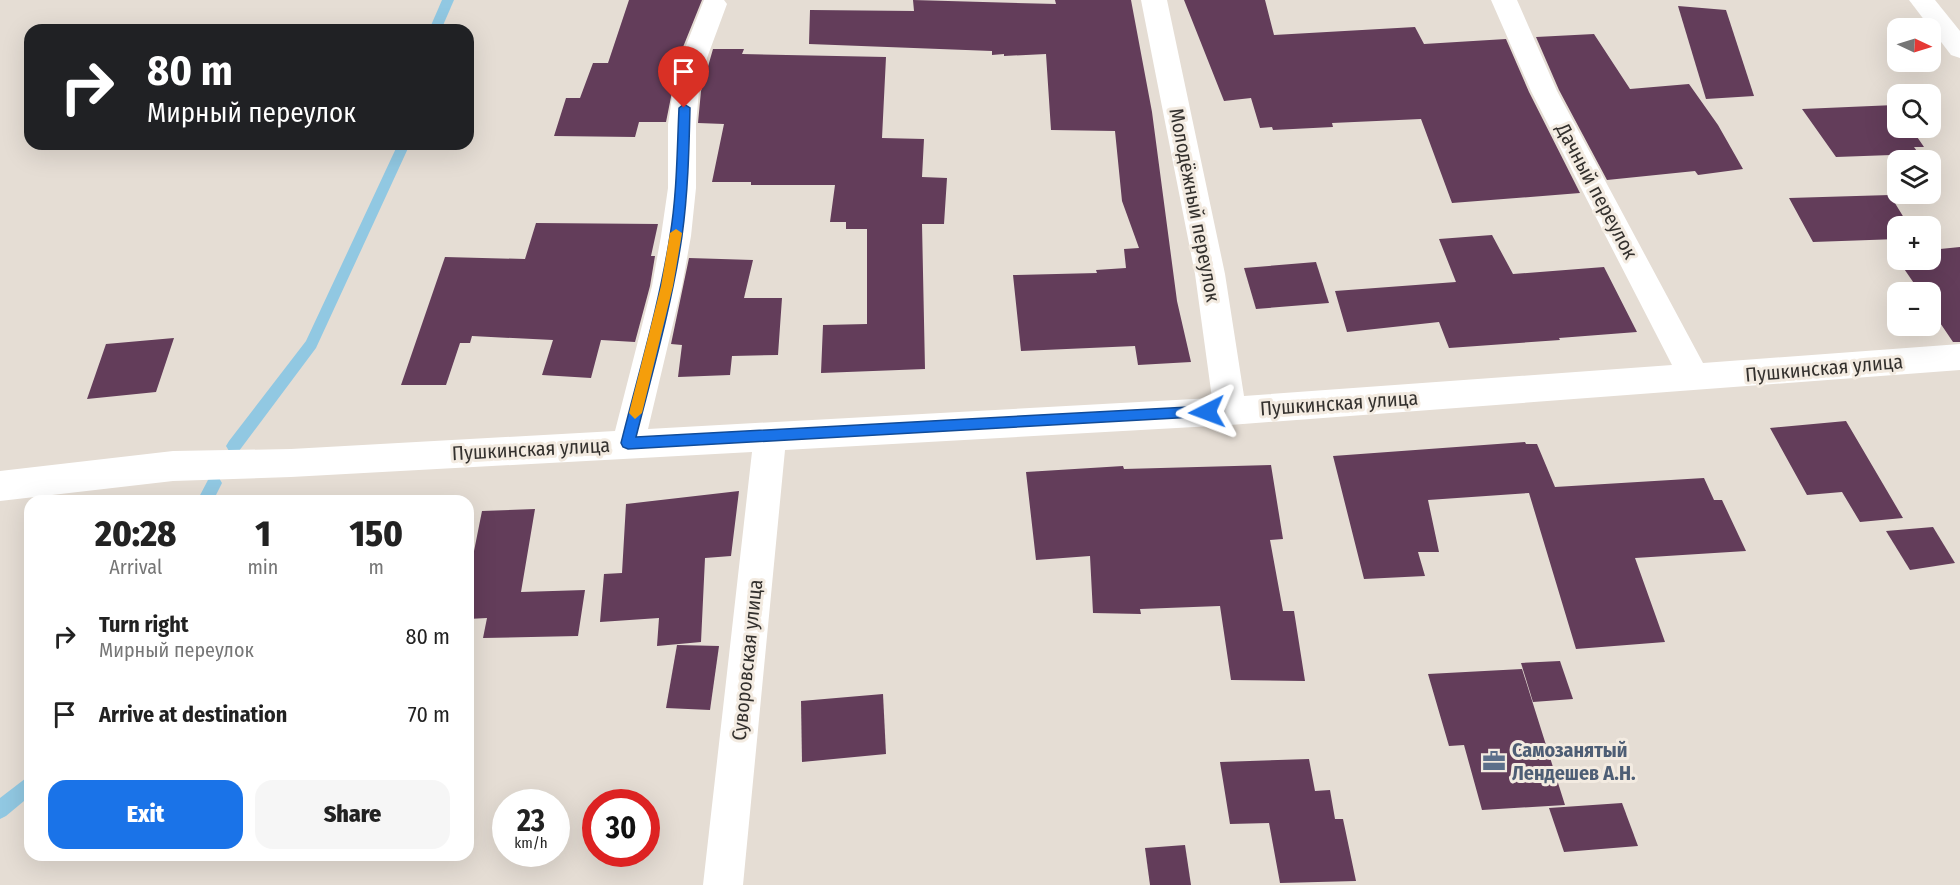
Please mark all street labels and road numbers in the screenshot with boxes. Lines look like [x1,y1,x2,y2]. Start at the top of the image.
street label: Молодёжный переулок [1164,106,1226,305]
street label: Дачный переулок [1551,118,1643,263]
street label: Пушкинская улица [1744,349,1904,387]
street label: Пушкинская улица [1259,386,1419,420]
street label: Пушкинская улица [451,433,611,465]
street label: Суворовская улица [727,578,767,742]

